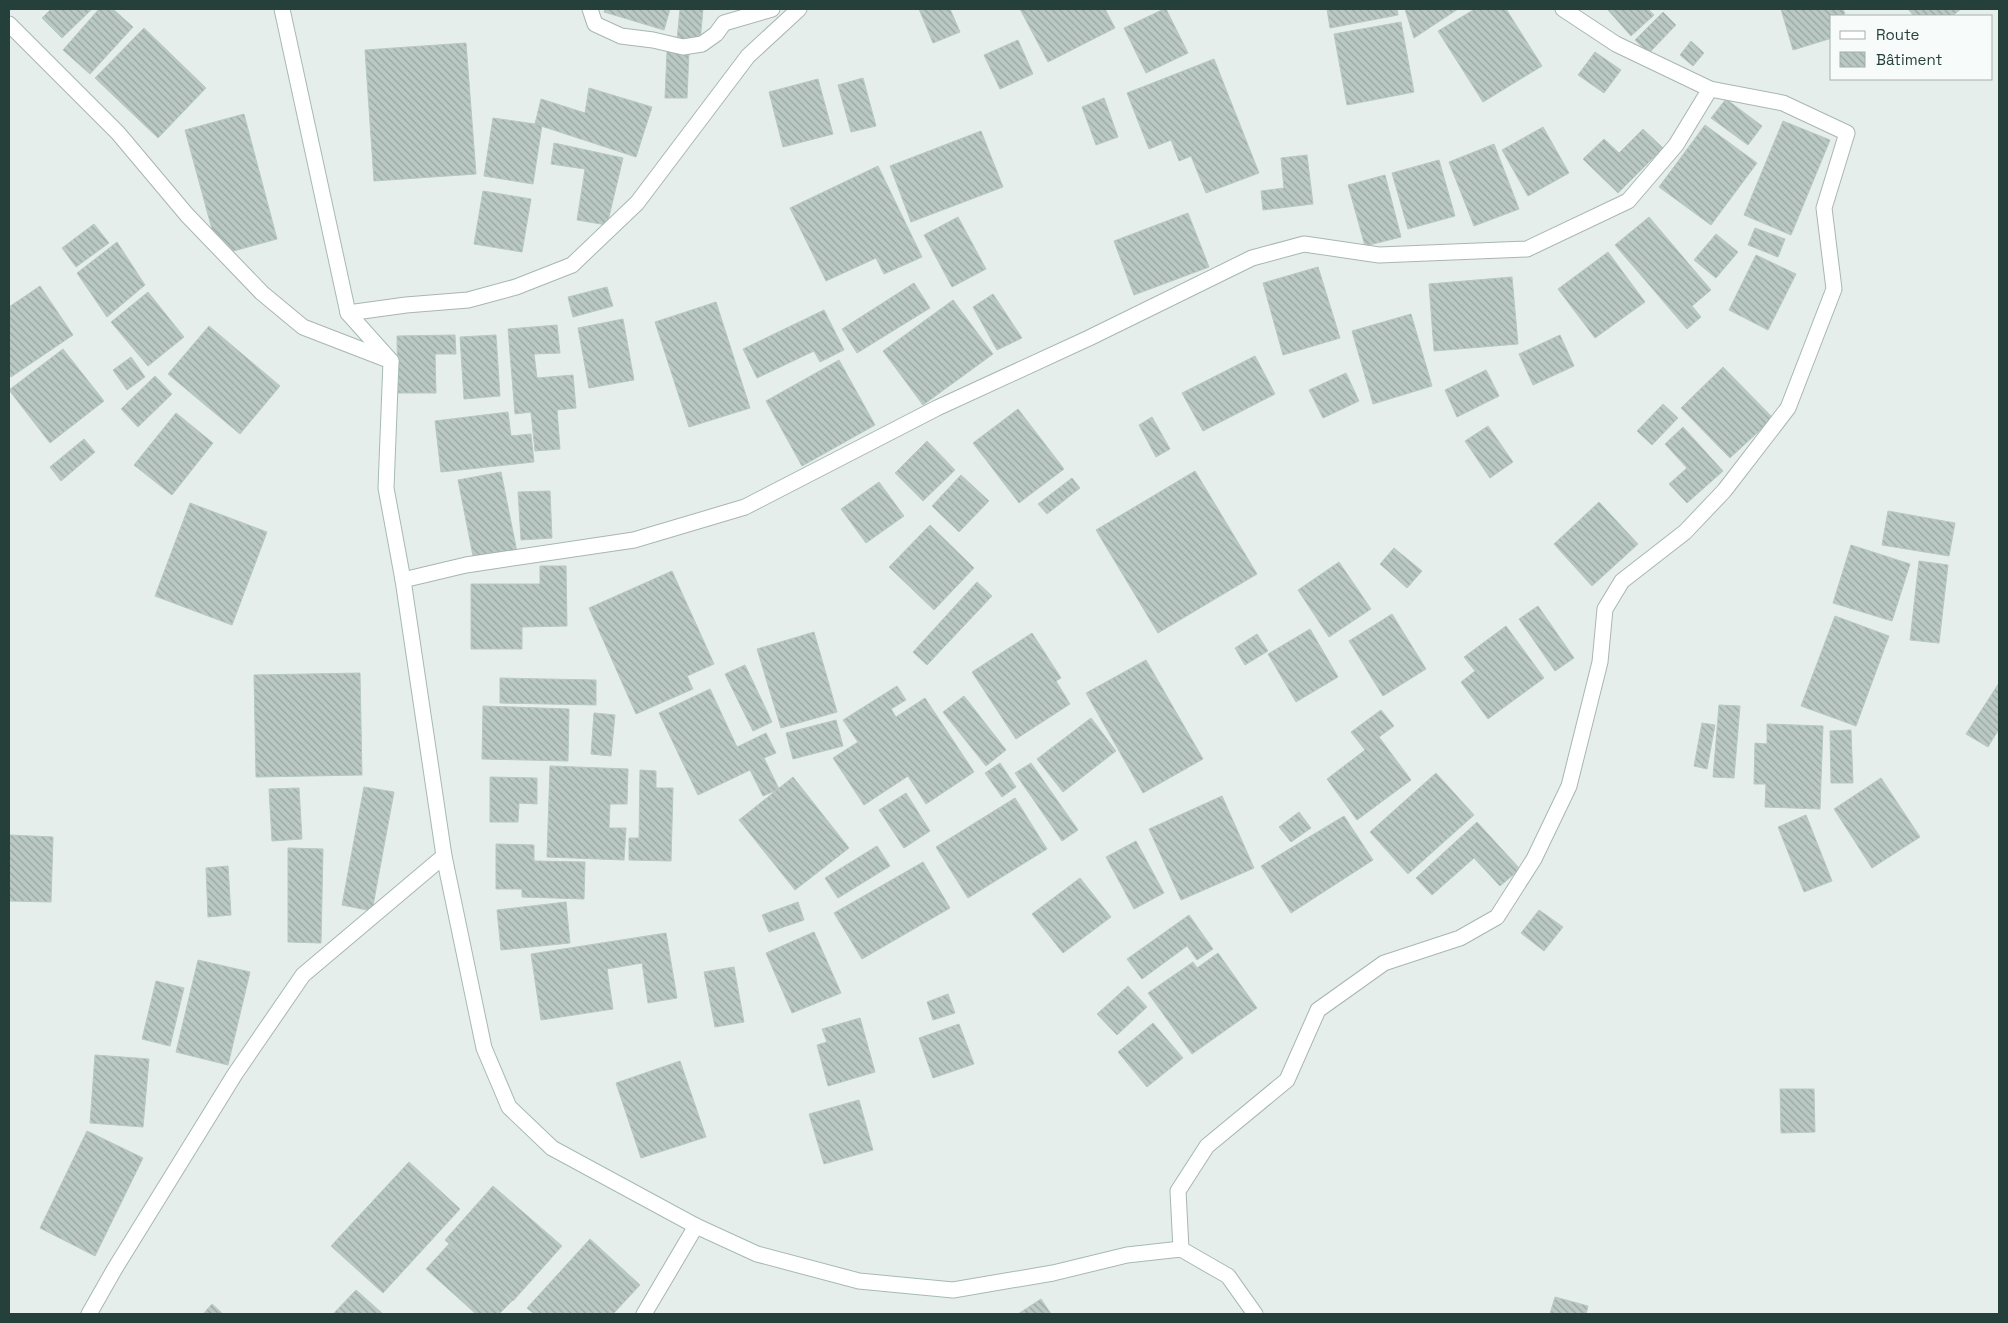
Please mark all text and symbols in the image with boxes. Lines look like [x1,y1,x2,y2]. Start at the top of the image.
legend [1830,15,1993,80]
text: Route [1876,25,1920,44]
text: Bâtiment [1876,50,1942,69]

